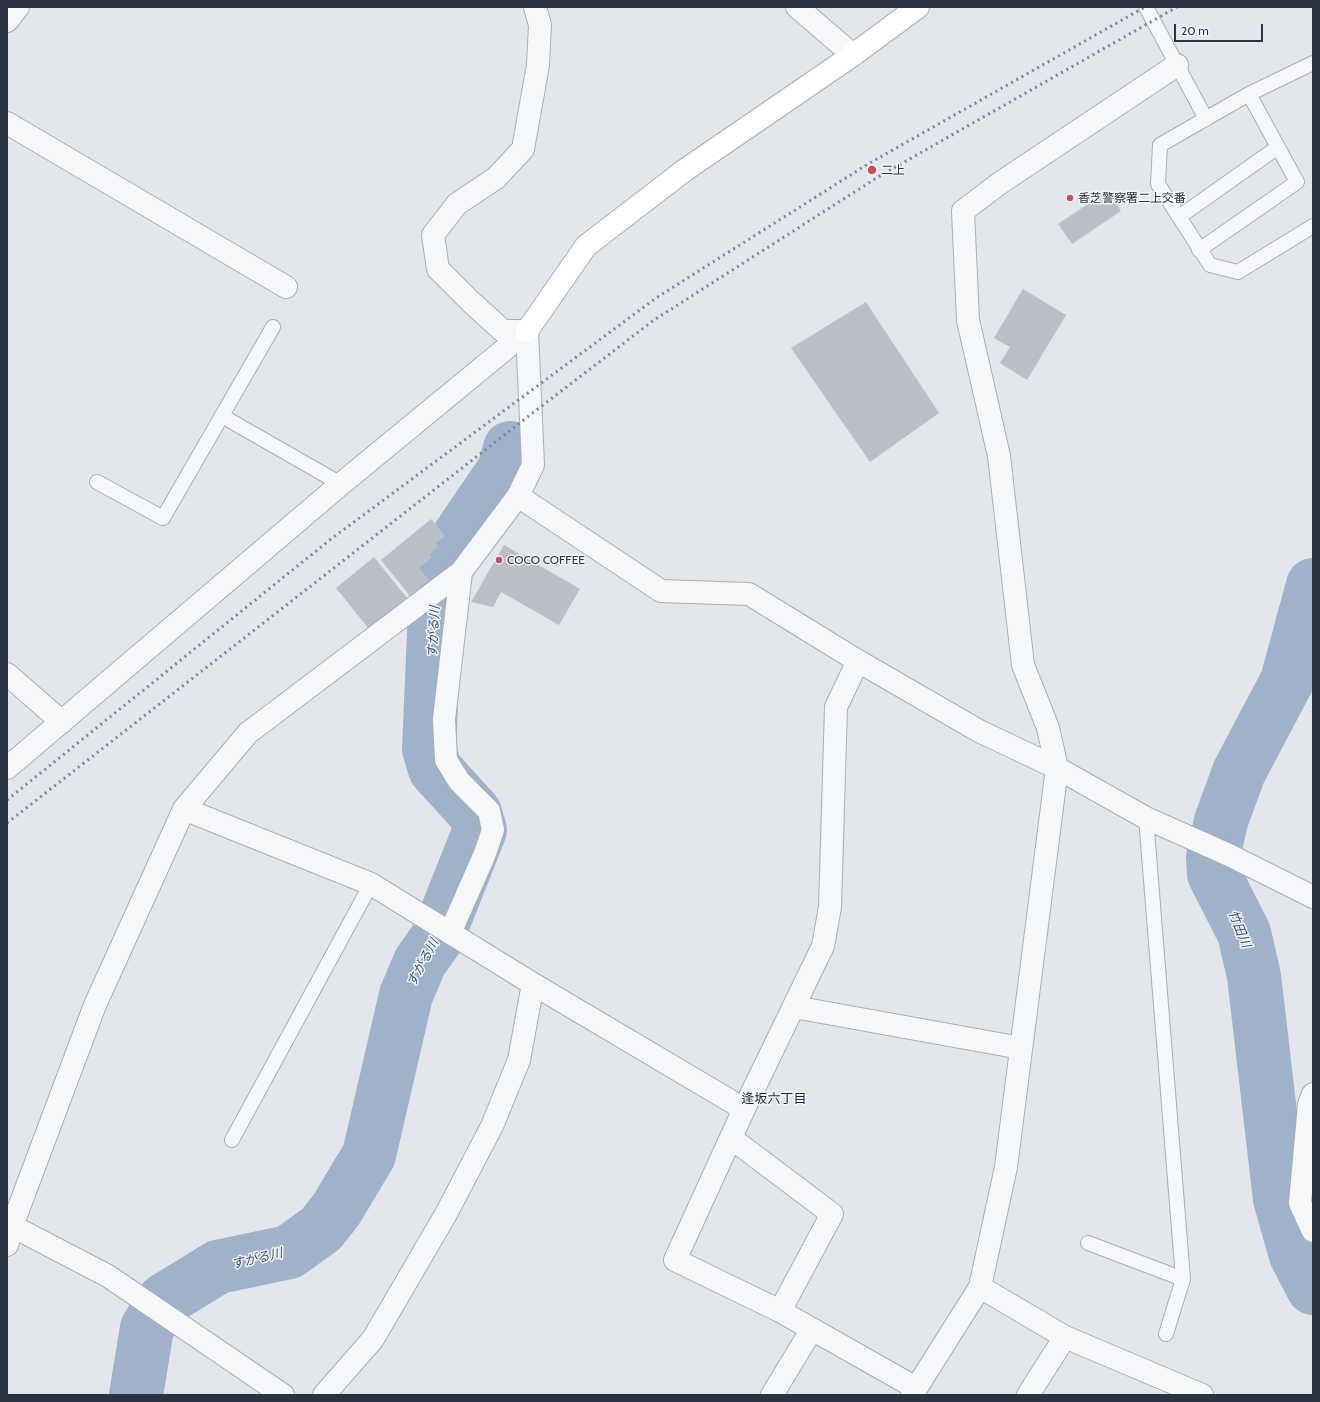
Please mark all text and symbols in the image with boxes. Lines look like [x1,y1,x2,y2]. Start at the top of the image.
scale bar [1176,16,1265,42]
text: 20 m [1181,23,1209,38]
place label: 二上 [881,163,905,177]
marker: 二上 [866,164,878,176]
place label: 香芝警察署二上交番 [1078,191,1186,205]
marker: 香芝警察署二上交番 [1065,193,1075,203]
place label: COCO COFFEE [507,553,585,567]
marker: COCO COFFEE [494,555,504,565]
water label: すがる川 [425,606,443,658]
water label: 竹田川 [1224,908,1254,950]
water label: すがる川 [404,936,442,990]
district label: 逢坂六丁目 [742,1091,806,1107]
water label: すがる川 [230,1246,284,1272]

